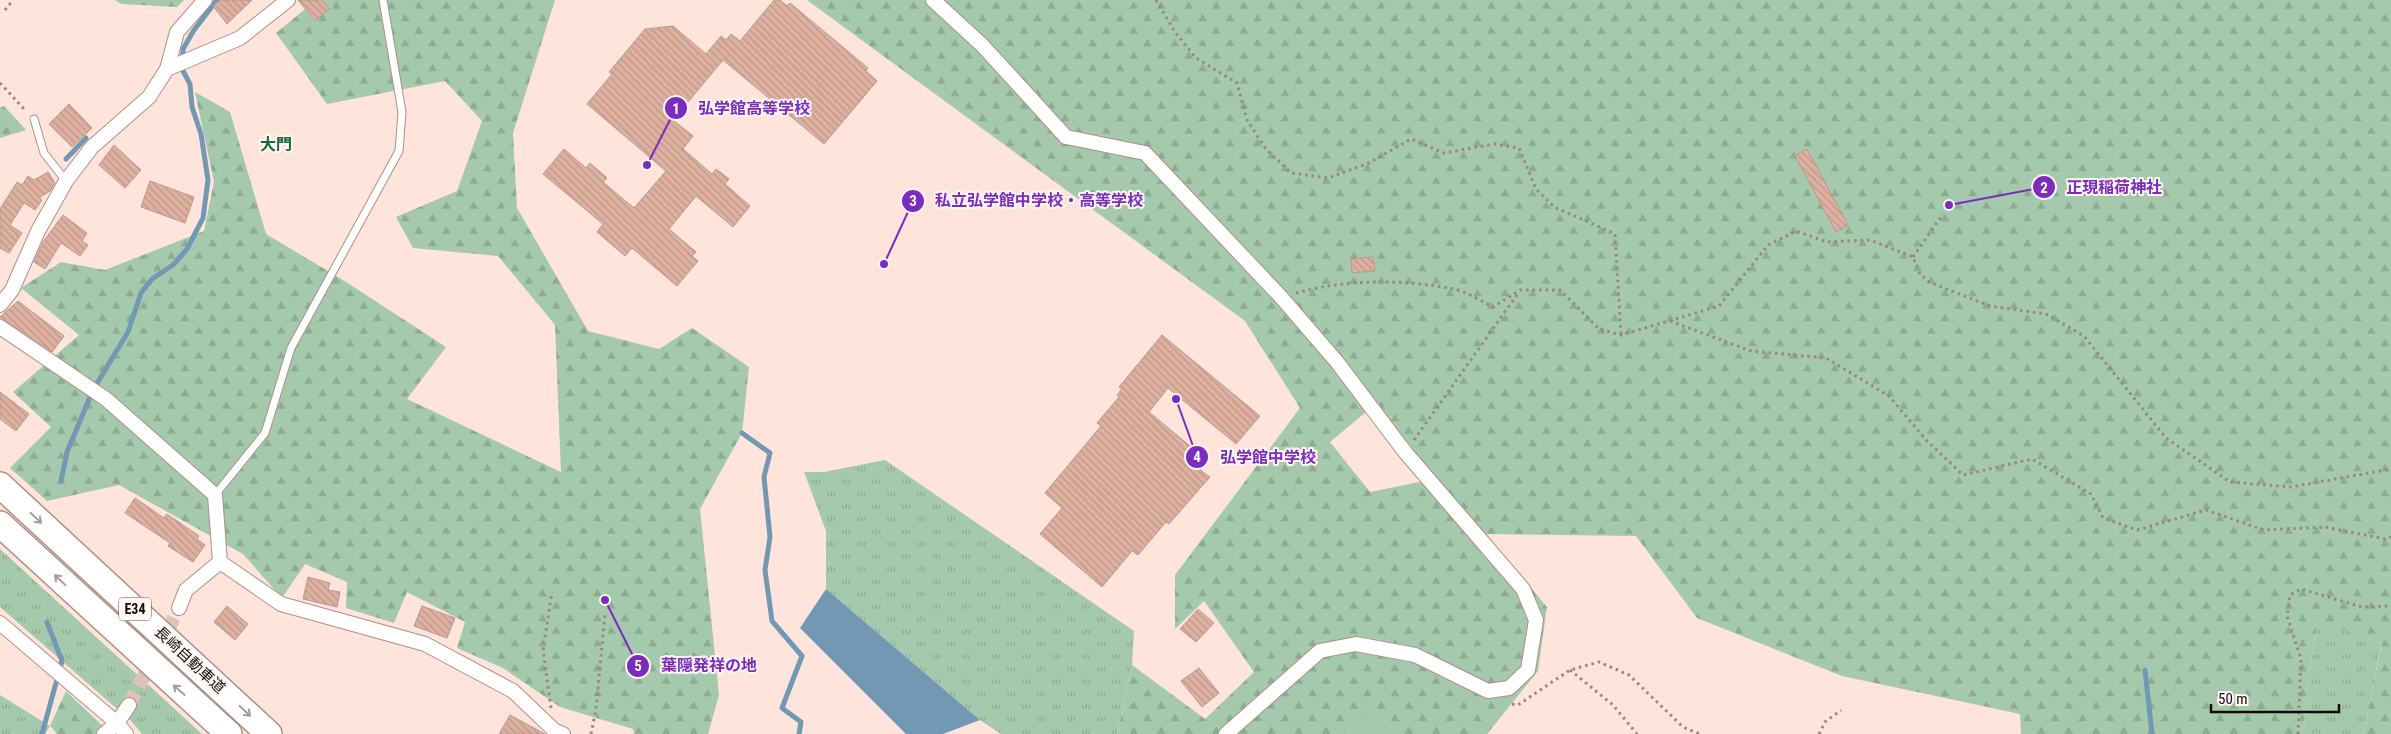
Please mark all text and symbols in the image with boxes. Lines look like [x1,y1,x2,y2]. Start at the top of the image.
callout: 弘学館高等学校 [663,93,820,124]
text: 弘学館高等学校 [698,99,810,118]
text: 1 [672,100,680,118]
district label: 大門 [260,135,292,154]
callout: 正現稲荷神社 [2031,172,2172,203]
text: 正現稲荷神社 [2066,178,2162,197]
text: 2 [2040,179,2048,197]
callout: 私立弘学館中学校・高等学校 [900,185,1153,216]
text: 私立弘学館中学校・高等学校 [935,191,1143,210]
text: 3 [909,192,917,210]
callout: 弘学館中学校 [1185,441,1326,472]
text: 4 [1193,448,1201,466]
text: 弘学館中学校 [1220,448,1316,467]
one-way arrow [29,512,42,524]
one-way arrow [53,574,66,586]
road number: E34 [119,598,151,620]
street label: 長崎自動車道 [151,623,229,697]
callout: 葉隠発祥の地 [626,650,767,681]
text: 葉隠発祥の地 [661,656,757,675]
text: 5 [634,657,642,675]
scale bar [2211,682,2338,714]
one-way arrow [173,685,186,696]
text: 50 m [2218,690,2248,708]
one-way arrow [238,705,251,717]

